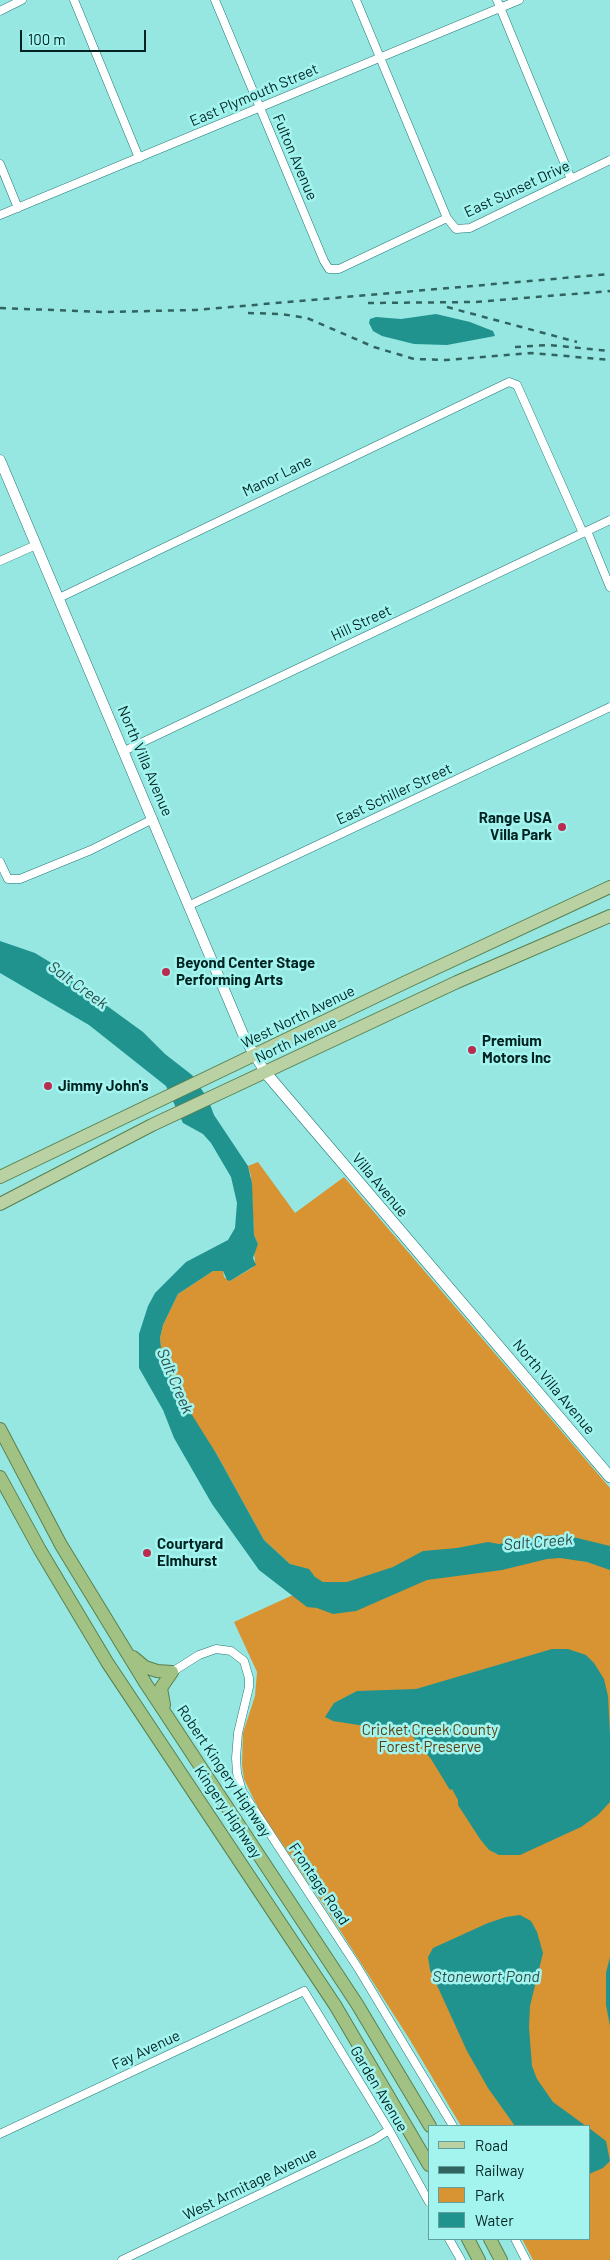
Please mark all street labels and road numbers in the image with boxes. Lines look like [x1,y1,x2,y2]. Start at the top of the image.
street label: East Plymouth Street [187,60,321,130]
street label: Fulton Avenue [269,111,321,203]
street label: East Sunset Drive [461,157,573,221]
street label: Manor Lane [239,451,315,501]
street label: Hill Street [328,601,394,645]
street label: North Villa Avenue [114,703,176,819]
street label: East Schiller Street [333,759,455,829]
street label: West North Avenue [238,982,358,1052]
street label: North Avenue [252,1013,340,1067]
street label: Villa Avenue [348,1149,412,1221]
street label: North Villa Avenue [509,1336,599,1438]
street label: Robert Kingery Highway [173,1702,275,1840]
street label: Kingery Highway [190,1762,266,1862]
street label: Frontage Road [285,1839,353,1929]
street label: Fay Avenue [109,2026,183,2074]
street label: Garden Avenue [346,2043,412,2135]
street label: West Armitage Avenue [180,2144,320,2224]

